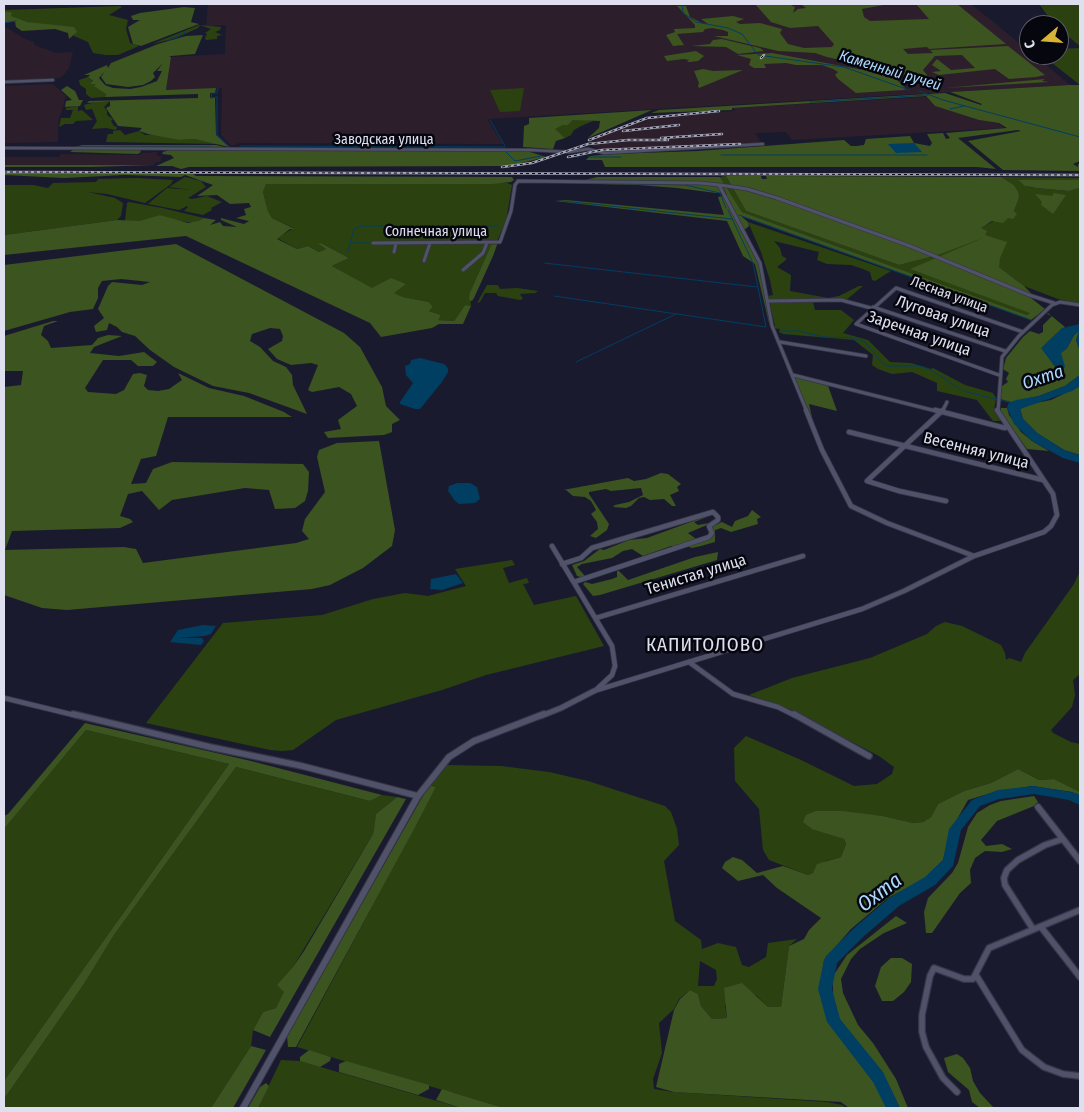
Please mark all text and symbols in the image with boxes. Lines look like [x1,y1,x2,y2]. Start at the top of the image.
north arrow [1019,15,1069,65]
text: С [1021,38,1039,51]
water label: Каменный ручей [837,47,943,95]
street label: Заводская улица [334,132,434,148]
street label: Солнечная улица [385,224,487,240]
street label: Лесная улица [908,273,990,317]
street label: Луговая улица [893,292,993,342]
street label: Заречная улица [865,307,973,361]
water label: Охта [1020,361,1066,395]
street label: Весенняя улица [921,429,1031,473]
street label: Тенистая улица [643,551,749,599]
district label: КАПИТОЛОВО [645,635,765,657]
water label: Охта [853,868,907,918]

